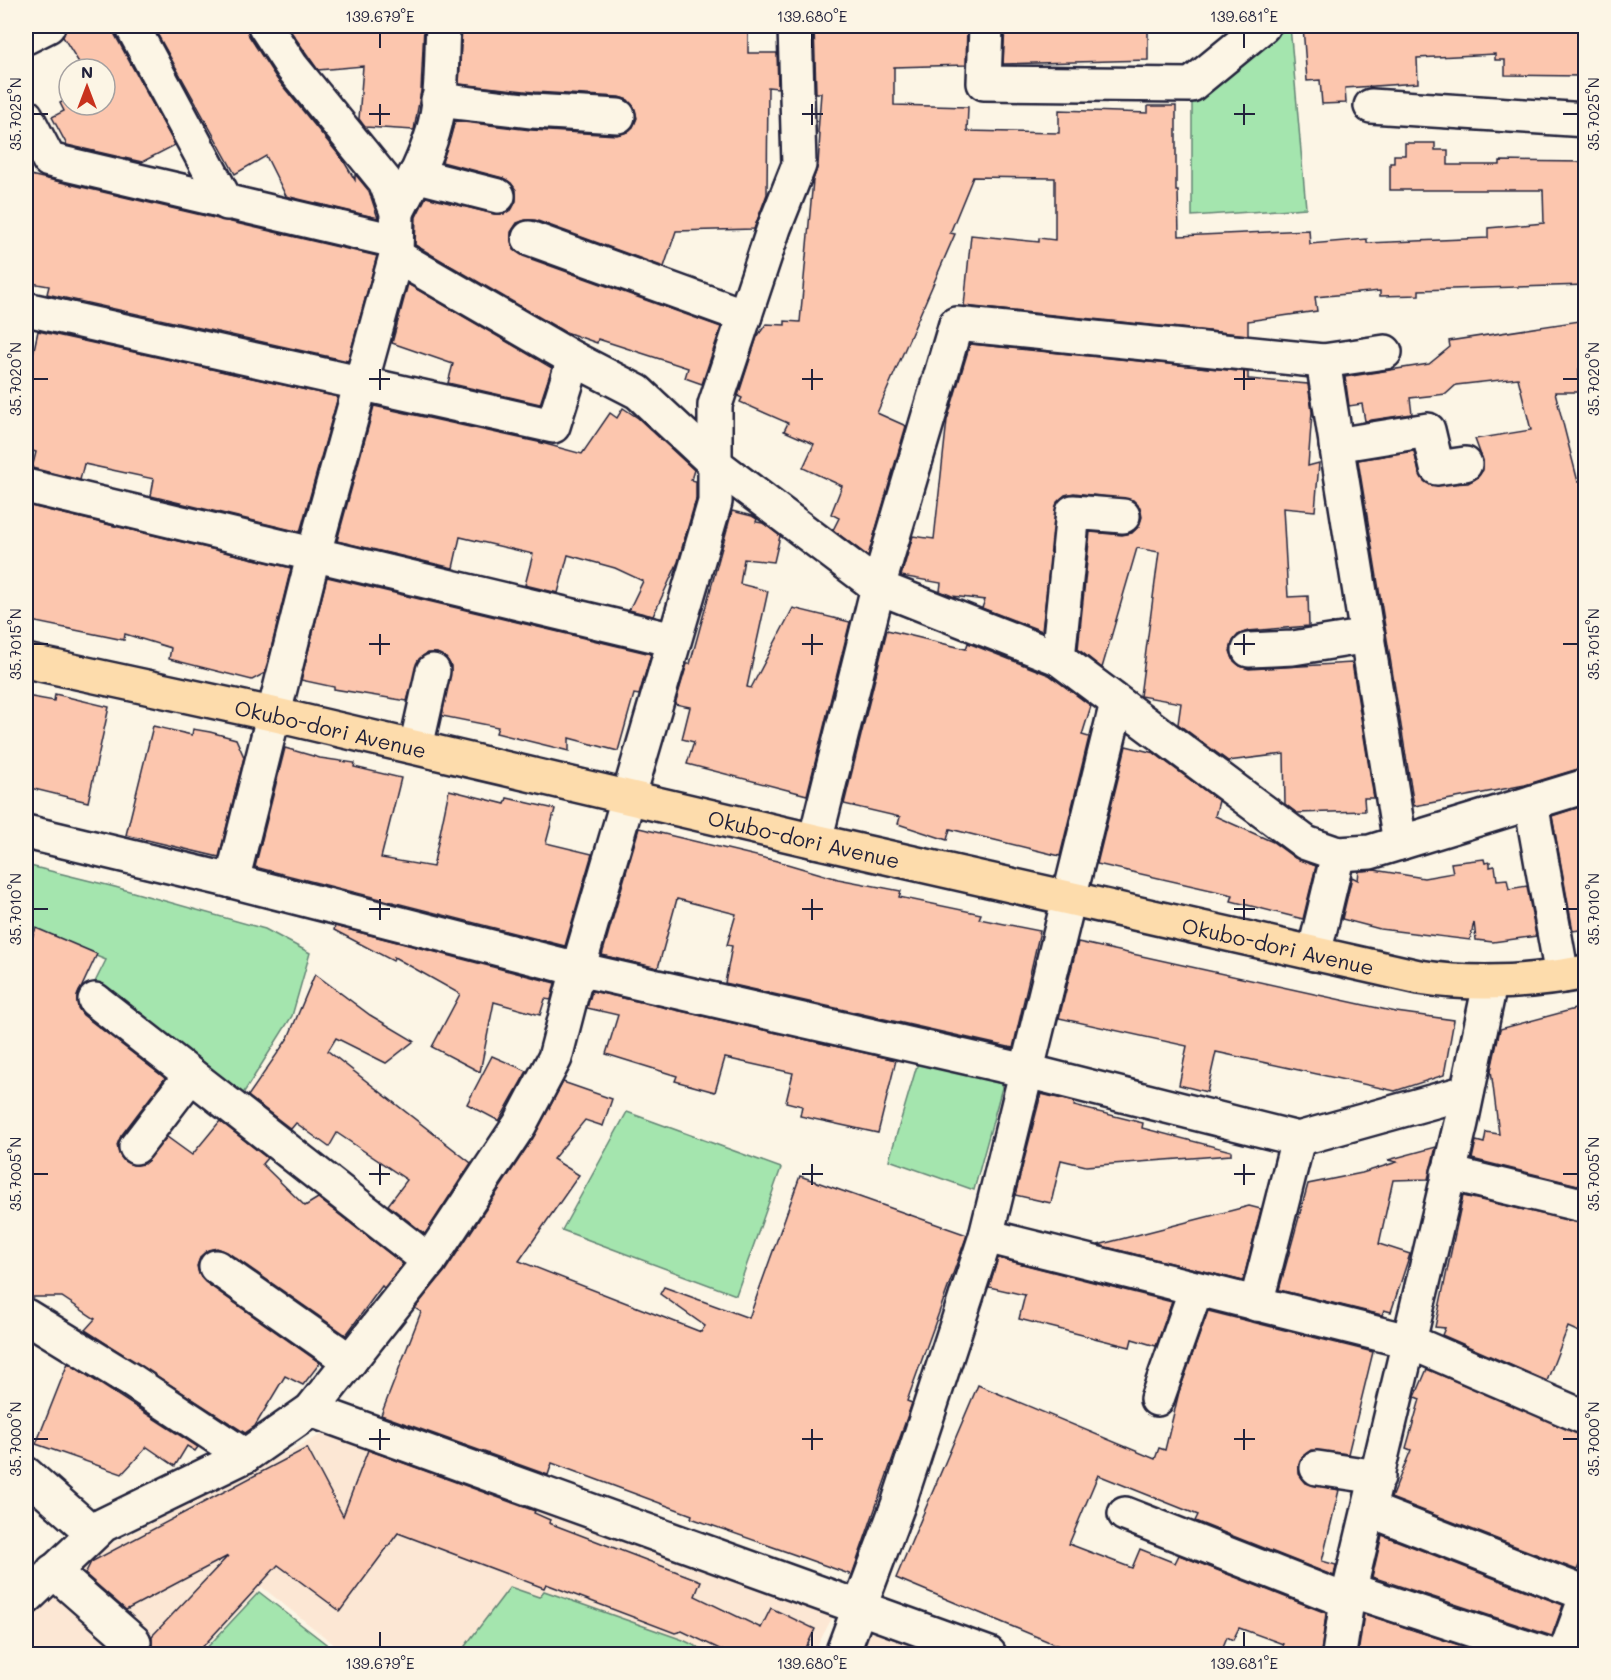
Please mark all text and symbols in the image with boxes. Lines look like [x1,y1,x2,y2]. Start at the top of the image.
text: 139.679°E [345,6,415,26]
text: 139.680°E [777,6,848,26]
text: 139.681°E [1210,6,1278,26]
north arrow [57,57,117,117]
text: N [81,61,93,82]
text: 35.7025°N [5,77,25,151]
text: 35.7025°N [1583,77,1603,151]
text: 35.7020°N [5,342,25,416]
text: 35.7020°N [1583,342,1603,416]
text: 35.7015°N [5,608,25,680]
text: 35.7015°N [1583,608,1603,680]
street label: Okubo-dori Avenue [232,693,429,763]
street label: Okubo-dori Avenue [705,803,903,873]
text: 35.7010°N [5,873,25,945]
text: 35.7010°N [1583,873,1603,945]
street label: Okubo-dori Avenue [1179,911,1377,980]
text: 35.7005°N [5,1137,25,1211]
text: 35.7005°N [1583,1137,1603,1211]
text: 35.7000°N [5,1402,25,1476]
text: 35.7000°N [1583,1402,1603,1476]
text: 139.679°E [345,1653,415,1673]
text: 139.680°E [777,1653,848,1673]
text: 139.681°E [1210,1653,1278,1673]

